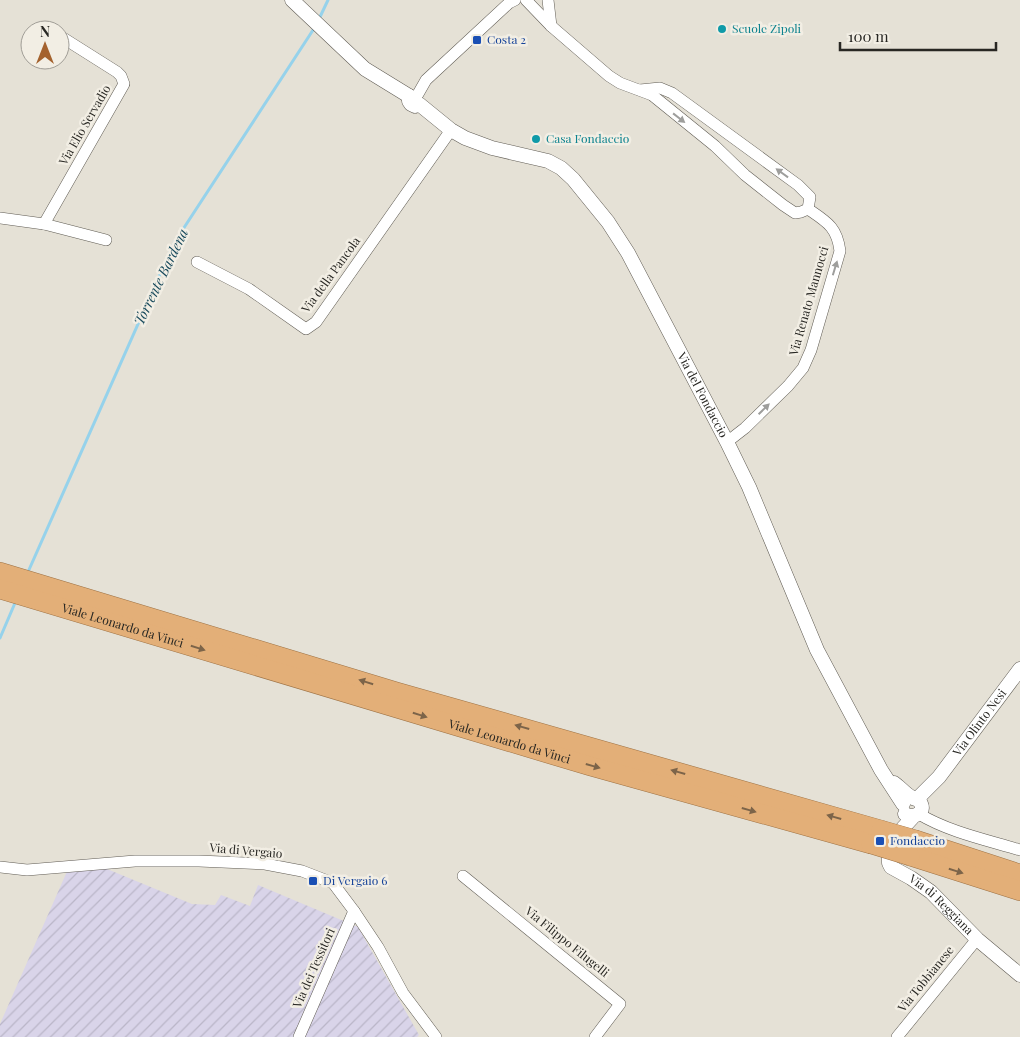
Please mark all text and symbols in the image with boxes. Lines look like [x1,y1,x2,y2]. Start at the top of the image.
north arrow [20,20,70,70]
place label: Scuole Zipoli [732,20,802,36]
scale bar [840,20,996,52]
text: N [40,22,50,41]
marker: Scuole Zipoli [716,23,728,35]
text: 100 m [848,26,889,46]
place label: Costa 2 [487,31,526,47]
marker: Costa 2 [471,34,483,46]
street label: Via Elio Servadio [54,81,114,168]
one-way arrow [673,113,686,124]
place label: Casa Fondaccio [546,130,630,146]
marker: Casa Fondaccio [530,133,542,145]
one-way arrow [775,168,789,178]
water label: Torrente Bardena [129,225,192,328]
street label: Via della Pancola [297,233,363,316]
street label: Via Renato Mannocci [785,244,831,358]
one-way arrow [832,260,839,275]
street label: Via del Fondaccio [674,348,732,440]
one-way arrow [758,404,770,416]
street label: Viale Leonardo da Vinci [59,599,186,651]
one-way arrow [190,645,205,653]
one-way arrow [358,678,373,686]
street label: Via Olinto Nesi [948,685,1009,760]
one-way arrow [413,711,428,719]
street label: Viale Leonardo da Vinci [446,715,573,767]
one-way arrow [514,723,529,731]
one-way arrow [585,763,600,771]
one-way arrow [671,768,686,776]
one-way arrow [742,807,757,815]
one-way arrow [827,812,842,820]
place label: Fondaccio [890,832,945,848]
marker: Fondaccio [874,835,886,847]
street label: Via di Vergaio [208,839,284,861]
one-way arrow [949,868,964,875]
street label: Via di Reggiana [905,870,977,938]
place label: Di Vergaio 6 [323,872,388,888]
marker: Di Vergaio 6 [307,875,319,887]
street label: Via Filippo Filugelli [521,902,613,980]
street label: Via dei Tessitori [288,925,338,1011]
street label: Via Tobbianese [893,942,957,1015]

